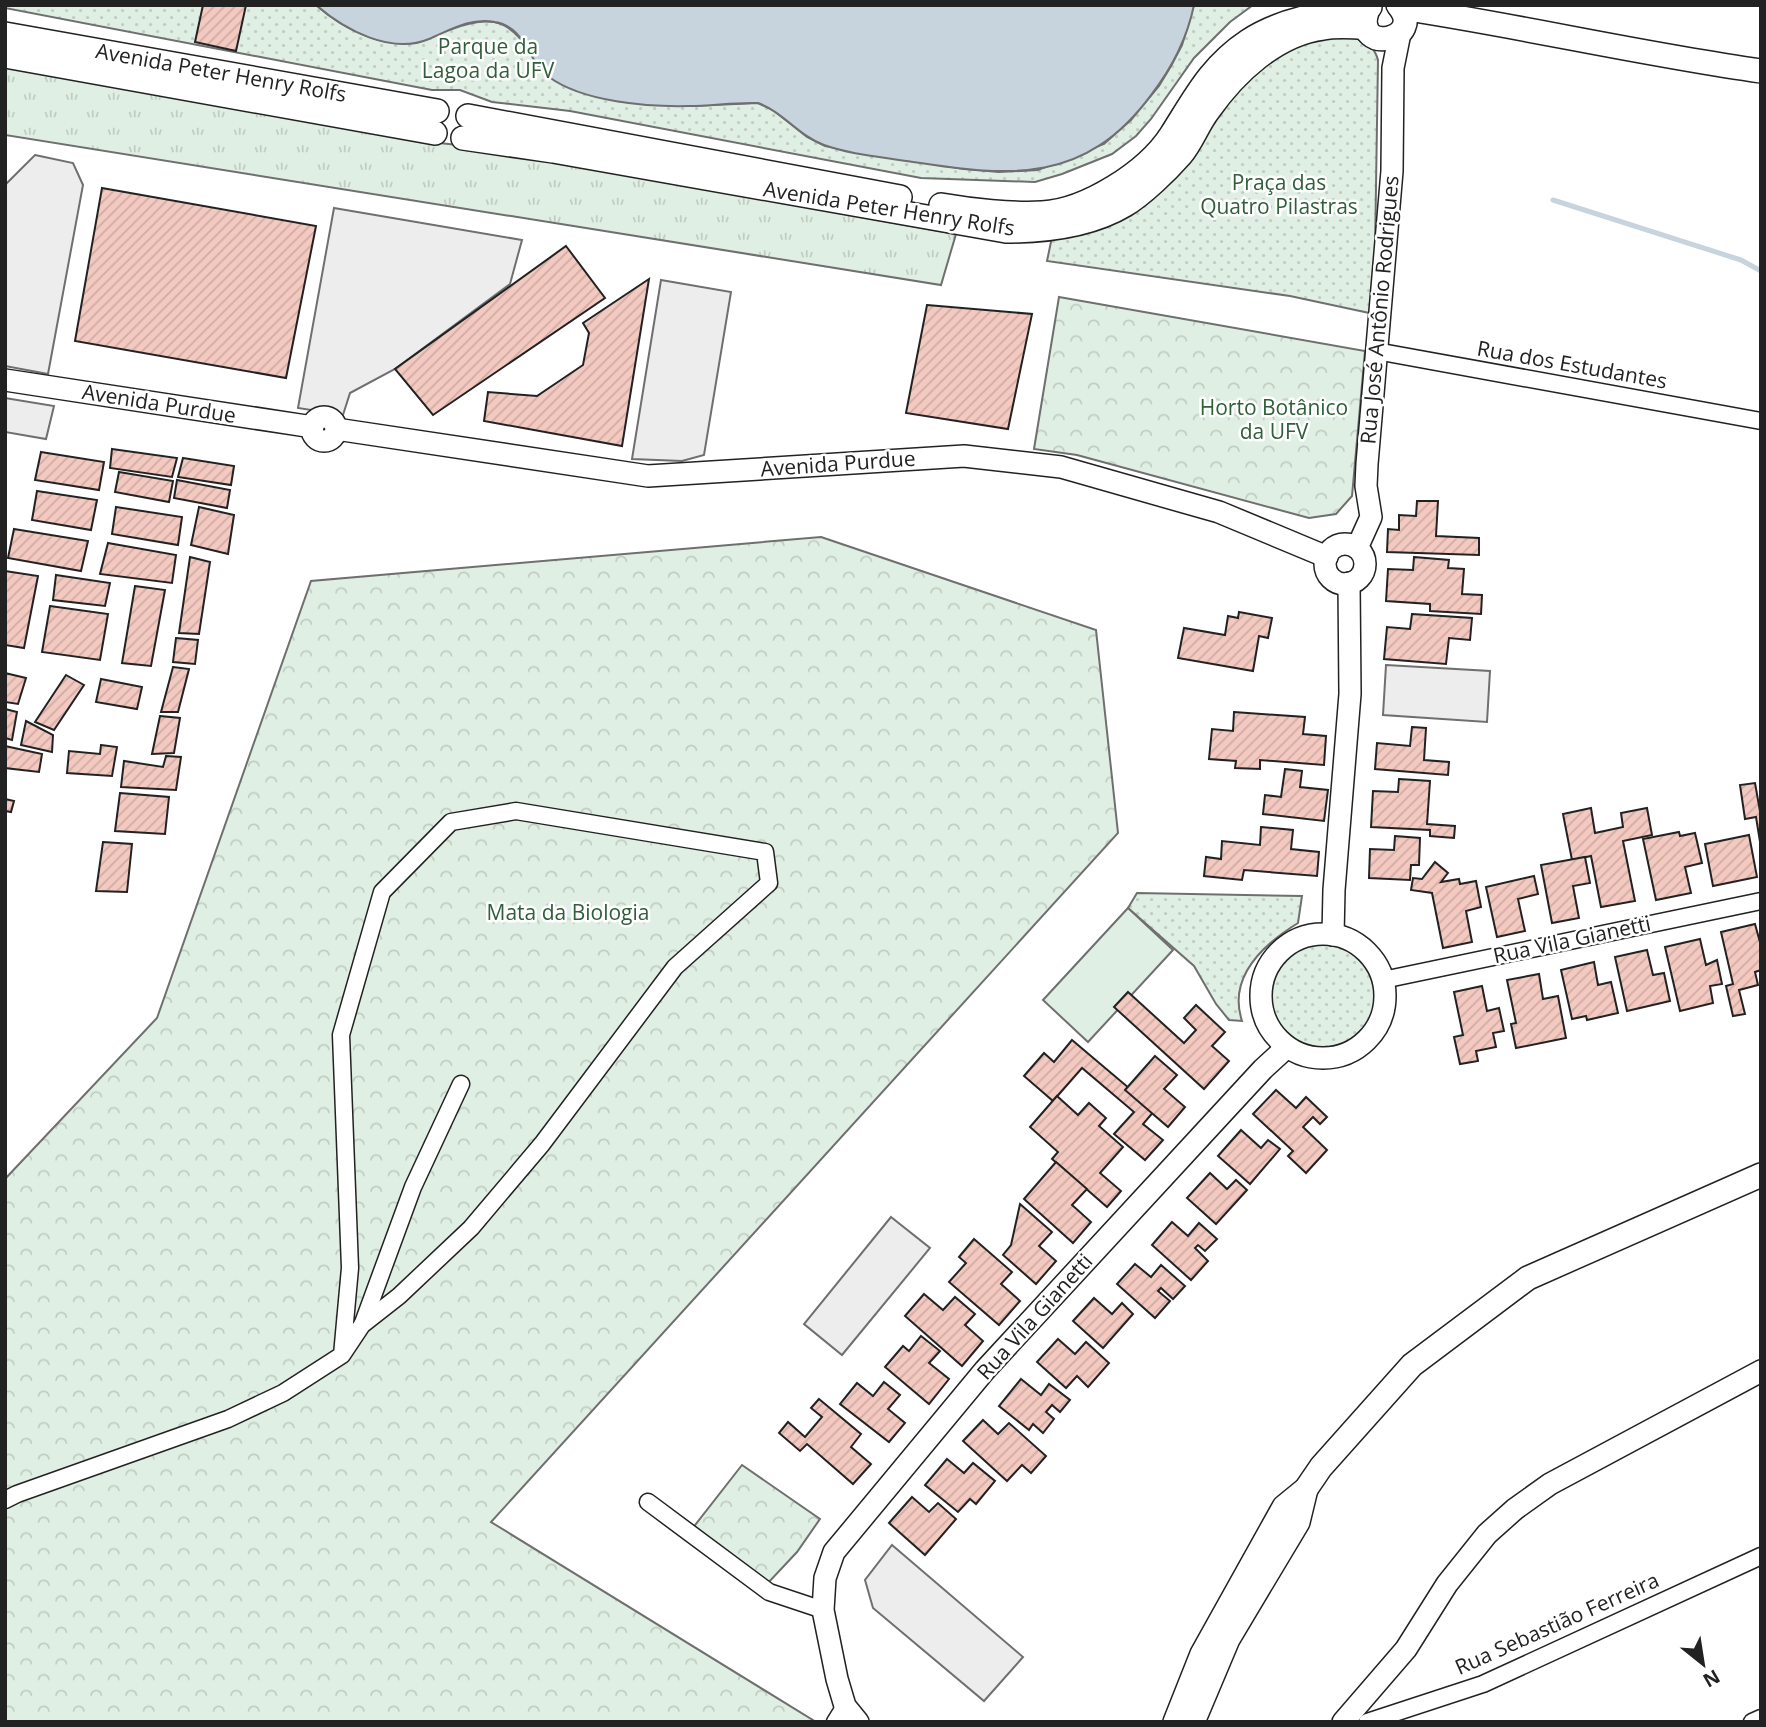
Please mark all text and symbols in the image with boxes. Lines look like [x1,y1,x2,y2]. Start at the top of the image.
park label: Parque da Lagoa da UFV [422,32,555,84]
street label: Avenida Peter Henry Rolfs [94,36,349,108]
park label: Praça das Quatro Pilastras [1200,168,1358,220]
street label: Avenida Peter Henry Rolfs [761,174,1017,242]
street label: Rua José Antônio Rodrigues [1353,174,1405,445]
street label: Rua dos Estudantes [1475,334,1669,395]
street label: Avenida Purdue [80,377,238,429]
park label: Horto Botânico da UFV [1200,393,1348,445]
street label: Avenida Purdue [759,444,916,482]
park label: Mata da Biologia [487,898,649,926]
street label: Rua Vila Gianetti [1490,909,1653,969]
street label: Rua Vila Gianetti [970,1247,1098,1385]
street label: Rua Sebastião Ferreira [1450,1565,1663,1681]
north arrow [1668,1629,1738,1699]
text: N [1698,1664,1725,1694]

